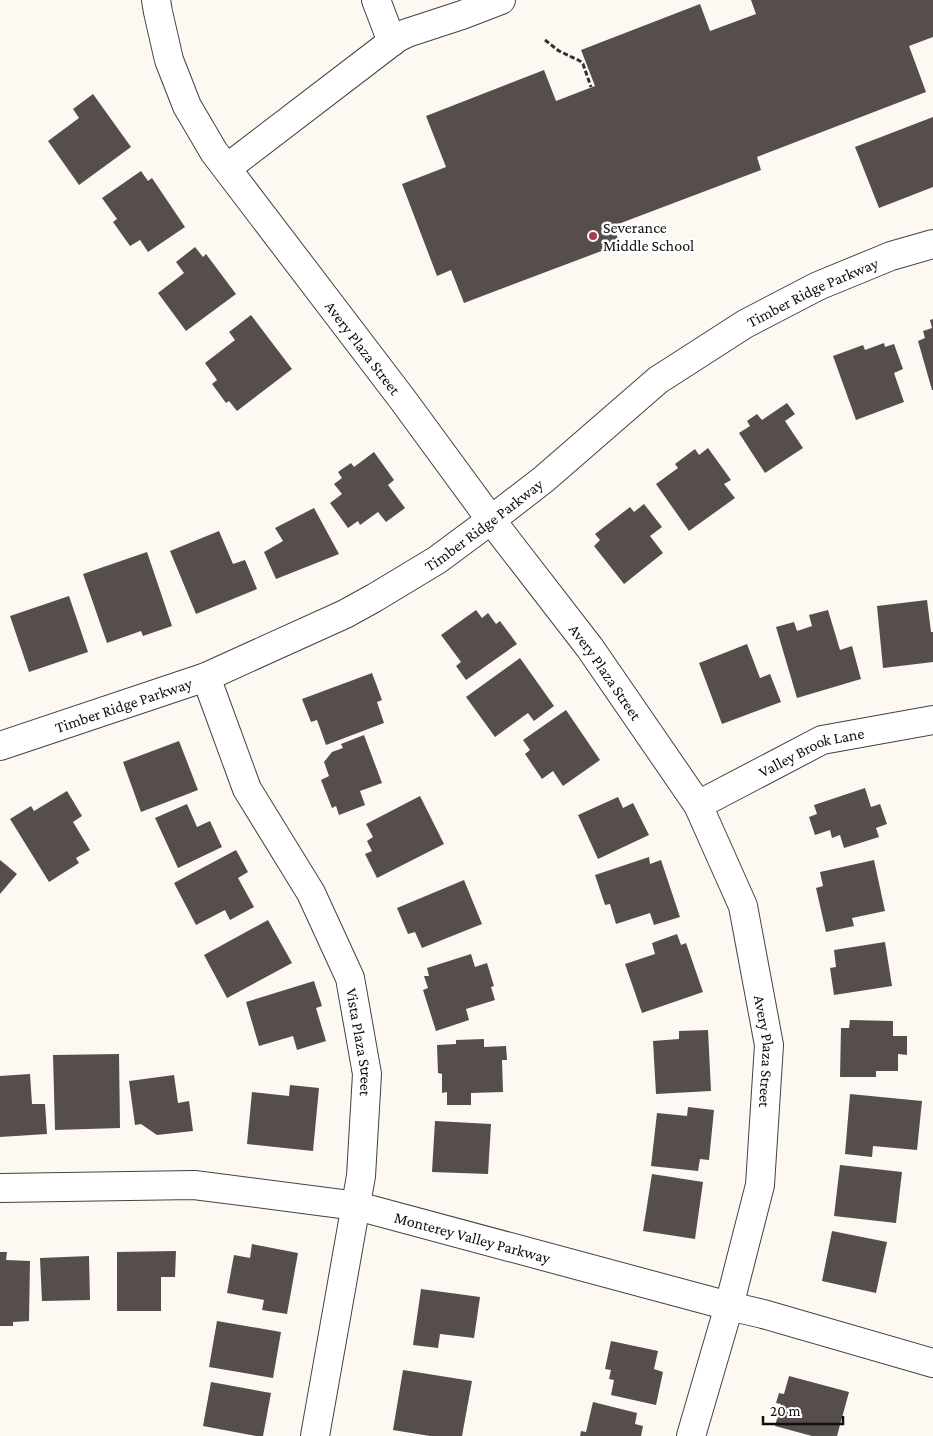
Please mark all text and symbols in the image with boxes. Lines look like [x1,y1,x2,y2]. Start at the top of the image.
place label: Severance Middle School [603,219,694,254]
marker: Severance Middle School [587,230,599,242]
street label: Timber Ridge Parkway [744,254,882,330]
street label: Avery Plaza Street [322,297,405,398]
street label: Timber Ridge Parkway [421,474,547,574]
street label: Avery Plaza Street [566,620,646,724]
street label: Timber Ridge Parkway [53,674,195,736]
street label: Valley Brook Lane [756,724,865,780]
street label: Vista Plaza Street [343,987,376,1097]
street label: Avery Plaza Street [751,993,777,1109]
street label: Monterey Valley Parkway [393,1208,553,1267]
scale bar [763,1394,843,1426]
text: 20 m [770,1403,801,1419]

